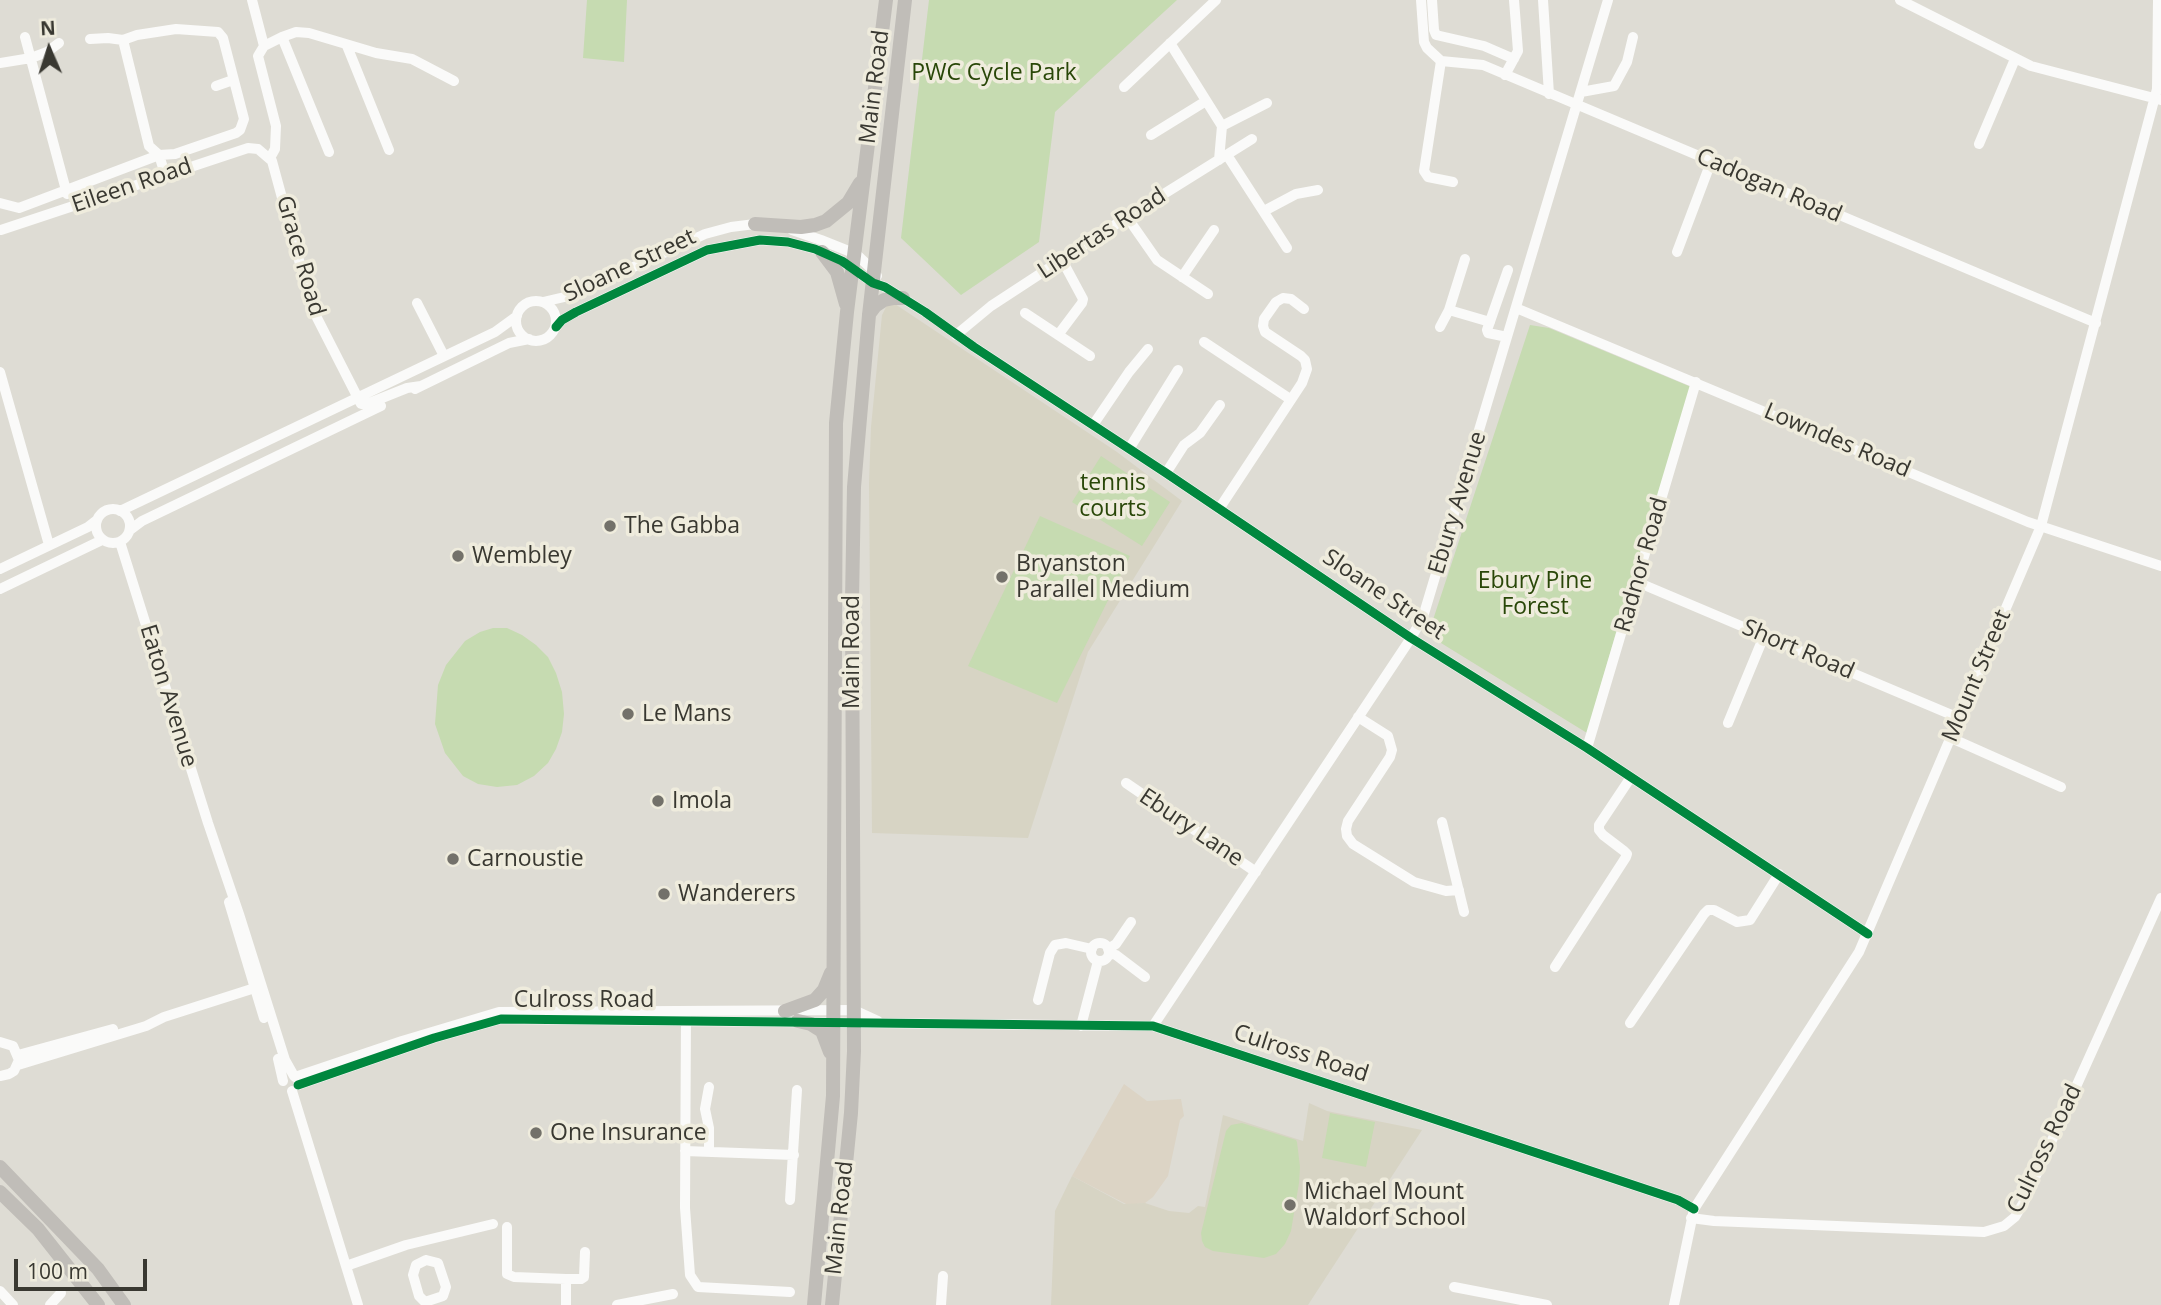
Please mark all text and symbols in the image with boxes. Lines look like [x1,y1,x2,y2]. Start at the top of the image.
north arrow [14,14,84,84]
text: N [39,15,56,41]
street label: Main Road [854,29,896,145]
park label: PWC Cycle Park [911,59,1077,87]
street label: Cadogan Road [1692,143,1846,229]
street label: Eileen Road [68,153,196,219]
street label: Libertas Road [1033,182,1171,286]
street label: Grace Road [270,193,330,319]
street label: Sloane Street [560,223,700,309]
street label: Lowndes Road [1760,398,1914,484]
street label: Ebury Avenue [1423,428,1493,578]
park label: tennis courts [1079,469,1147,523]
street label: Radnor Road [1610,494,1674,636]
place label: The Gabba [624,512,740,540]
marker: The Gabba [602,518,618,534]
place label: Wembley [472,542,572,570]
street label: Sloane Street [1317,544,1451,646]
marker: Wembley [450,548,466,564]
place label: Bryanston Parallel Medium [1016,550,1190,604]
park label: Ebury Pine Forest [1478,567,1592,621]
marker: Bryanston Parallel Medium [994,569,1010,585]
street label: Main Road [838,595,866,709]
street label: Mount Street [1937,606,2017,746]
street label: Short Road [1738,614,1858,686]
street label: Eaton Avenue [133,621,203,771]
place label: Le Mans [642,700,731,728]
marker: Le Mans [620,706,636,722]
street label: Ebury Lane [1134,783,1248,873]
place label: Imola [672,787,732,815]
marker: Imola [650,793,666,809]
place label: Carnoustie [467,845,584,873]
marker: Carnoustie [445,851,461,867]
place label: Wanderers [678,880,796,908]
marker: Wanderers [656,886,672,902]
street label: Culross Road [514,986,654,1014]
street label: Culross Road [1230,1019,1372,1089]
street label: Culross Road [2002,1080,2088,1218]
place label: One Insurance [550,1119,707,1147]
marker: One Insurance [528,1125,544,1141]
street label: Main Road [820,1160,860,1276]
place label: Michael Mount Waldorf School [1304,1178,1466,1232]
marker: Michael Mount Waldorf School [1282,1197,1298,1213]
scale bar [18,1246,150,1290]
text: 100 m [27,1257,88,1285]

